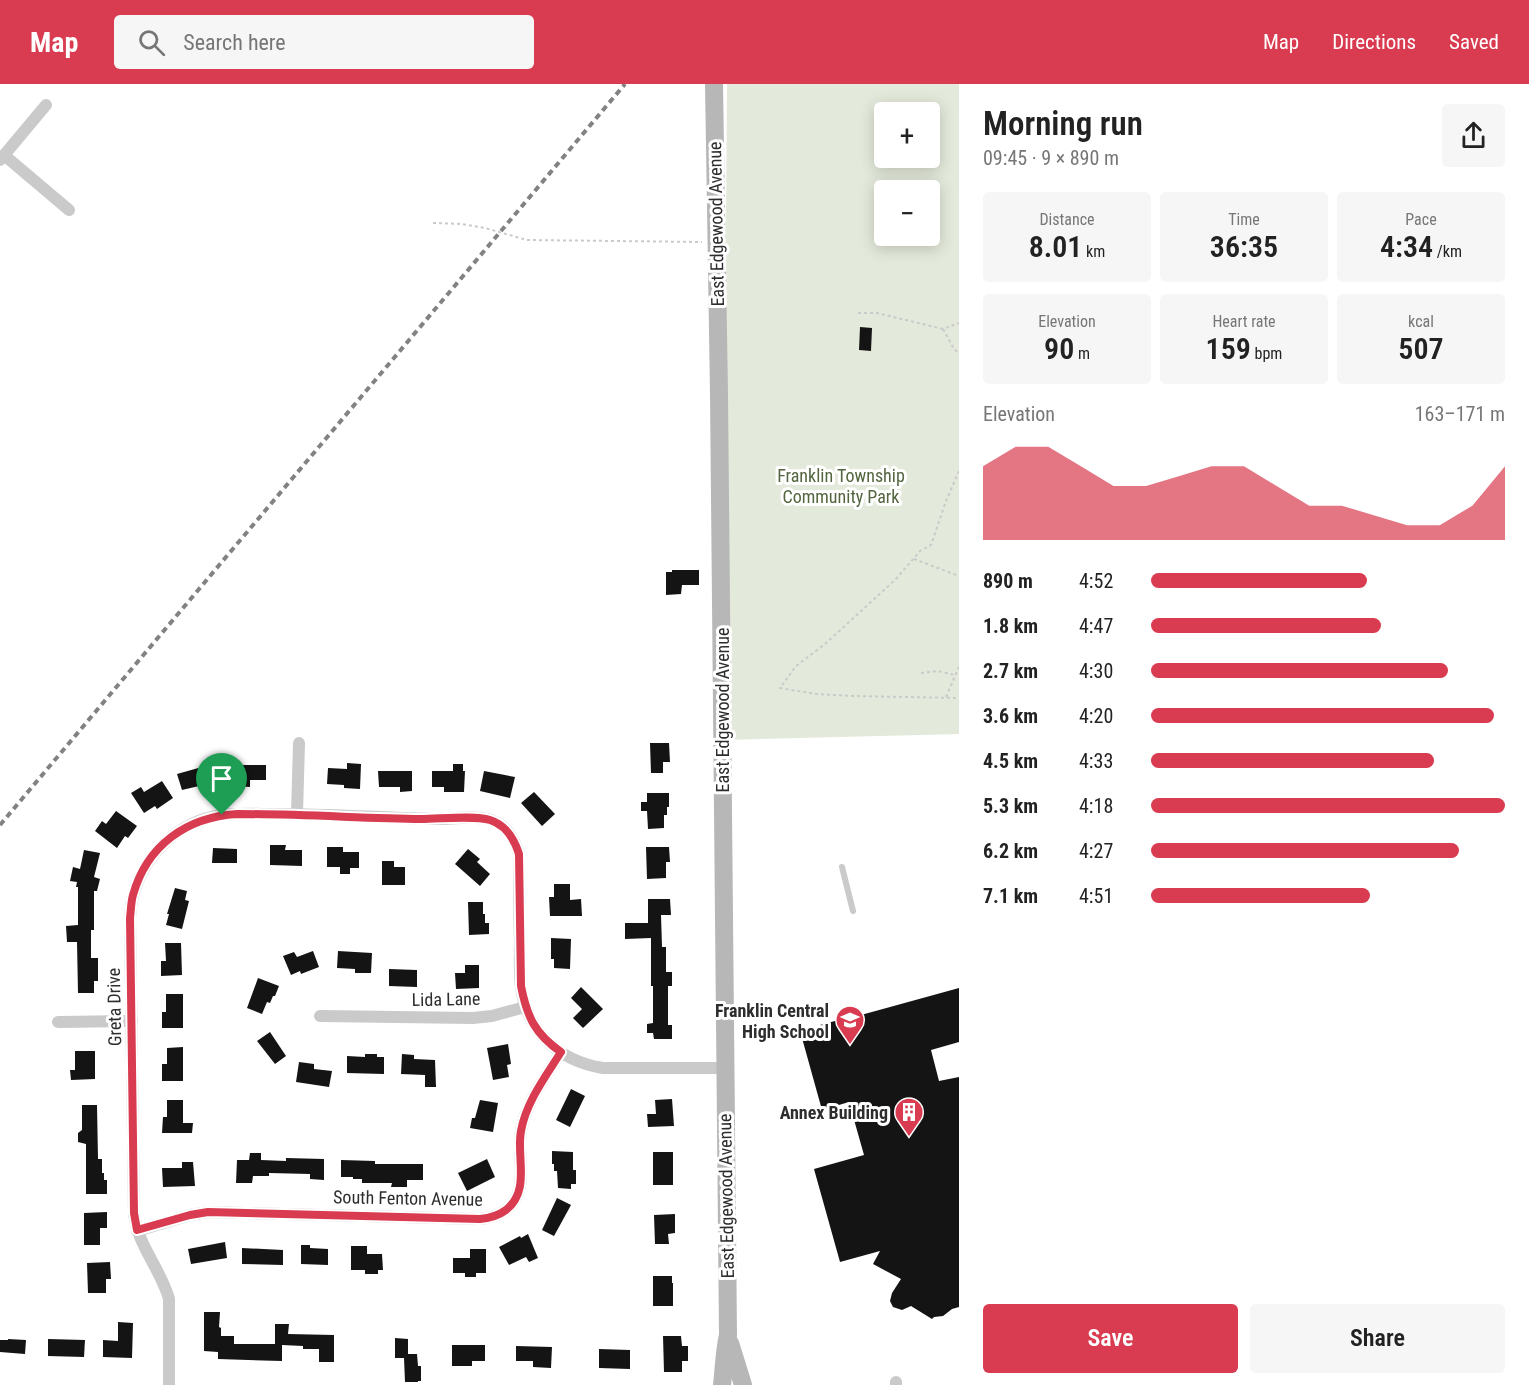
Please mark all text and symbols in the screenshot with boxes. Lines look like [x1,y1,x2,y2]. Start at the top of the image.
search box [114,15,534,69]
text: Map [30,26,78,59]
icon: search [135,26,168,59]
text: Search here [183,30,286,55]
text: Map [1263,30,1299,54]
text: Directions [1332,30,1416,54]
text: Saved [1449,30,1499,54]
map controls [874,102,940,246]
button: + [874,102,940,168]
text: Morning run [983,104,1143,143]
button: share [1442,104,1505,167]
street label: East Edgewood Avenue [704,141,728,307]
text: 09:45 · 9 × 890 m [983,146,1119,170]
button: − [874,180,940,246]
text: Distance [1039,210,1095,229]
text: Time [1228,210,1260,229]
text: Pace [1405,210,1437,229]
text: 8.01 [1029,229,1082,264]
text: 36:35 [1210,229,1278,264]
text: 4:34 [1380,229,1433,264]
text: km [1082,242,1105,261]
text: /km [1433,242,1462,261]
text: Elevation [1038,312,1096,331]
text: Heart rate [1212,312,1276,331]
text: kcal [1408,312,1434,331]
text: 90 [1044,331,1074,366]
text: 159 [1206,331,1251,366]
text: 507 [1398,331,1444,366]
text: m [1074,344,1090,363]
text: bpm [1251,344,1282,363]
text: Elevation [983,402,1055,426]
text: 163–171 m [1415,402,1505,426]
park label: Franklin Township Community Park [777,465,905,507]
text: 890 m [983,569,1033,593]
text: 4:52 [1079,569,1113,593]
text: 1.8 km [983,614,1038,638]
text: 4:47 [1079,614,1113,638]
street label: East Edgewood Avenue [712,628,733,792]
text: 2.7 km [983,659,1038,683]
text: 4:30 [1079,659,1113,683]
text: 3.6 km [983,704,1038,728]
text: 4:20 [1079,704,1113,728]
text: 4.5 km [983,749,1038,773]
text: 4:33 [1079,749,1113,773]
pin [196,753,247,815]
icon: arrive [205,762,238,795]
text: 5.3 km [983,794,1038,818]
text: 4:18 [1079,794,1113,818]
text: 6.2 km [983,839,1038,863]
text: 4:27 [1079,839,1113,863]
text: 7.1 km [983,884,1038,908]
text: 4:51 [1079,884,1113,908]
street label: Greta Drive [103,968,125,1046]
street label: Lida Lane [411,988,481,1010]
place label: Franklin Central High School [715,1000,829,1042]
school or university icon: Franklin Central High School [834,1004,866,1046]
building icon: Annex Building [893,1096,925,1138]
place label: Annex Building [780,1102,888,1123]
street label: East Edgewood Avenue [714,1113,738,1279]
street label: South Fenton Avenue [333,1186,483,1210]
button: Save [983,1304,1238,1373]
button: Share [1250,1304,1505,1373]

